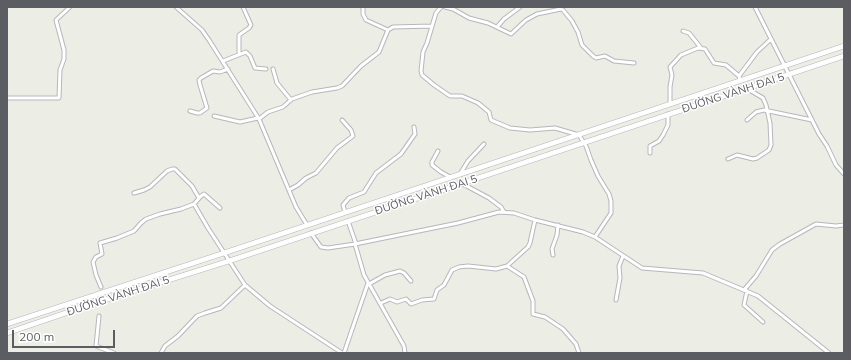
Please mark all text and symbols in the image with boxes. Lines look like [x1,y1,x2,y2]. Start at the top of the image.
street label: ĐƯỜNG VÀNH ĐAI 5 [680,70,786,116]
street label: ĐƯỜNG VÀNH ĐAI 5 [373,172,479,218]
street label: ĐƯỜNG VÀNH ĐAI 5 [65,273,171,319]
scale bar [14,322,117,348]
text: 200 m [19,329,54,344]

